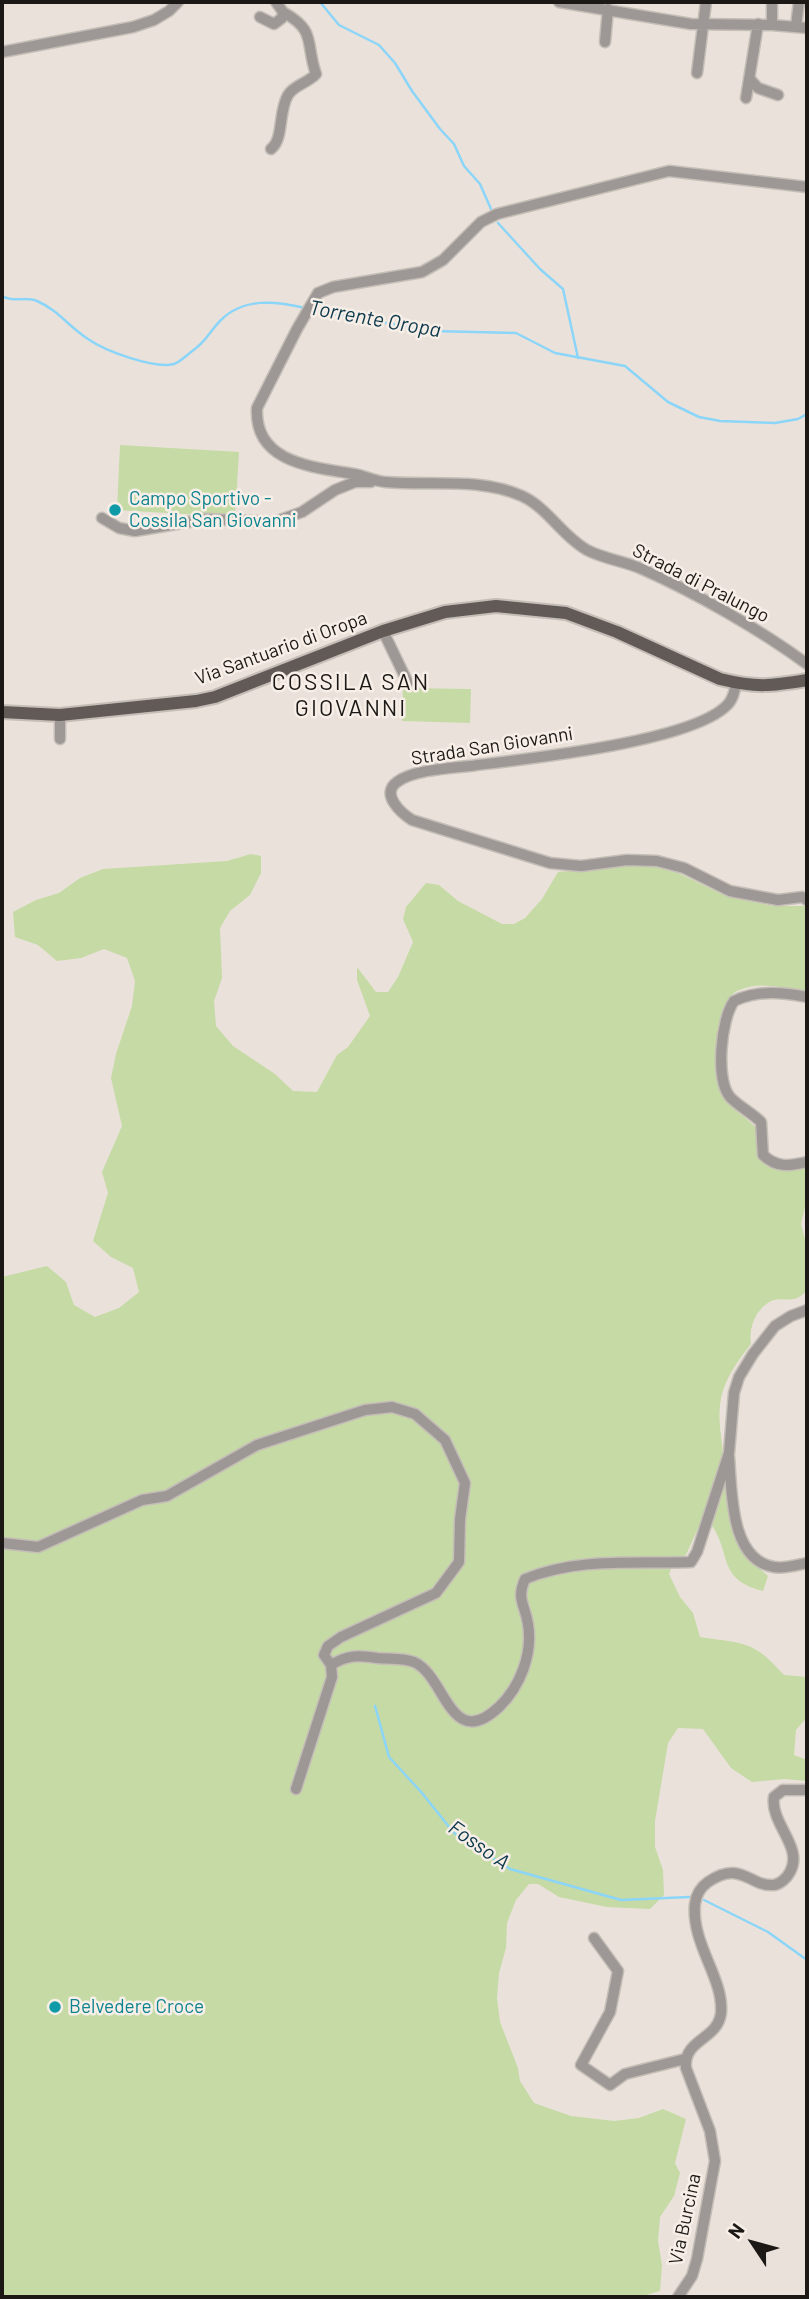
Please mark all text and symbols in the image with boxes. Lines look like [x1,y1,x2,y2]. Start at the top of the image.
water label: Torrente Oropa [307,295,443,343]
place label: Campo Sportivo - Cossila San Giovanni [129,488,297,532]
marker: Campo Sportivo - Cossila San Giovanni [107,502,123,518]
street label: Strada di Pralungo [629,539,773,627]
street label: Via Santuario di Oropa [192,606,370,690]
district label: COSSILA SAN GIOVANNI [273,668,429,722]
street label: Strada San Giovanni [409,722,575,770]
water label: Fosso A [444,1815,514,1875]
place label: Belvedere Croce [69,1996,204,2018]
marker: Belvedere Croce [47,1999,63,2015]
street label: Via Burcina [664,2171,706,2267]
north arrow [718,2208,788,2278]
text: N [723,2218,749,2242]

